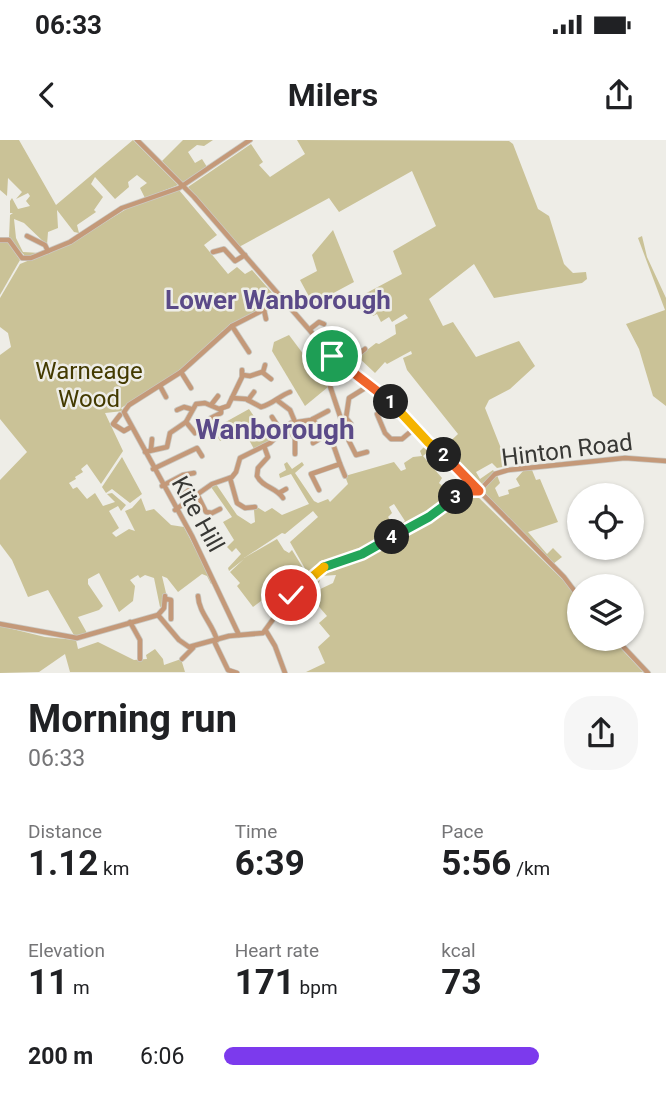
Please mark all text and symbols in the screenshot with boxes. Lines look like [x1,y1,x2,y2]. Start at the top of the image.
text: 06:33 [35,10,102,40]
icon: back [28,76,66,114]
text: Milers [288,76,378,114]
icon: share [600,76,638,114]
district label: Lower Wanborough [165,285,391,315]
pin [302,326,362,386]
icon: arrive [313,337,351,375]
park label: Warneage Wood [35,357,143,413]
pin: 1 [374,384,408,420]
text: 1 [385,390,396,413]
district label: Wanborough [195,413,355,446]
street label: Hinton Road [500,428,634,472]
pin: 2 [426,438,462,472]
text: 2 [438,443,449,466]
street label: Kite Hill [166,471,230,557]
pin: 3 [438,480,474,514]
map controls [567,483,644,651]
button: locate [567,483,644,560]
text: 3 [450,485,461,508]
pin: 4 [374,520,410,554]
text: 4 [386,525,397,548]
pin [261,565,321,625]
button: layers [567,574,644,651]
icon: check [272,576,310,614]
button: share [564,696,638,770]
text: Morning run [28,697,237,741]
text: 06:33 [28,745,85,772]
text: Distance [28,820,102,843]
text: Time [235,820,277,843]
text: Pace [441,820,484,843]
text: 1.12 [28,843,98,884]
text: 6:39 [235,843,305,884]
text: 5:56 [441,843,511,884]
text: km [98,857,129,880]
text: /km [511,857,550,880]
text: Elevation [28,939,105,962]
text: Heart rate [235,939,319,962]
text: kcal [441,939,476,962]
text: 11 [28,962,68,1003]
text: 171 [235,962,295,1003]
text: 73 [441,962,482,1003]
text: m [68,976,90,999]
text: bpm [295,976,338,999]
text: 200 m [28,1043,93,1070]
text: 6:06 [140,1043,184,1070]

